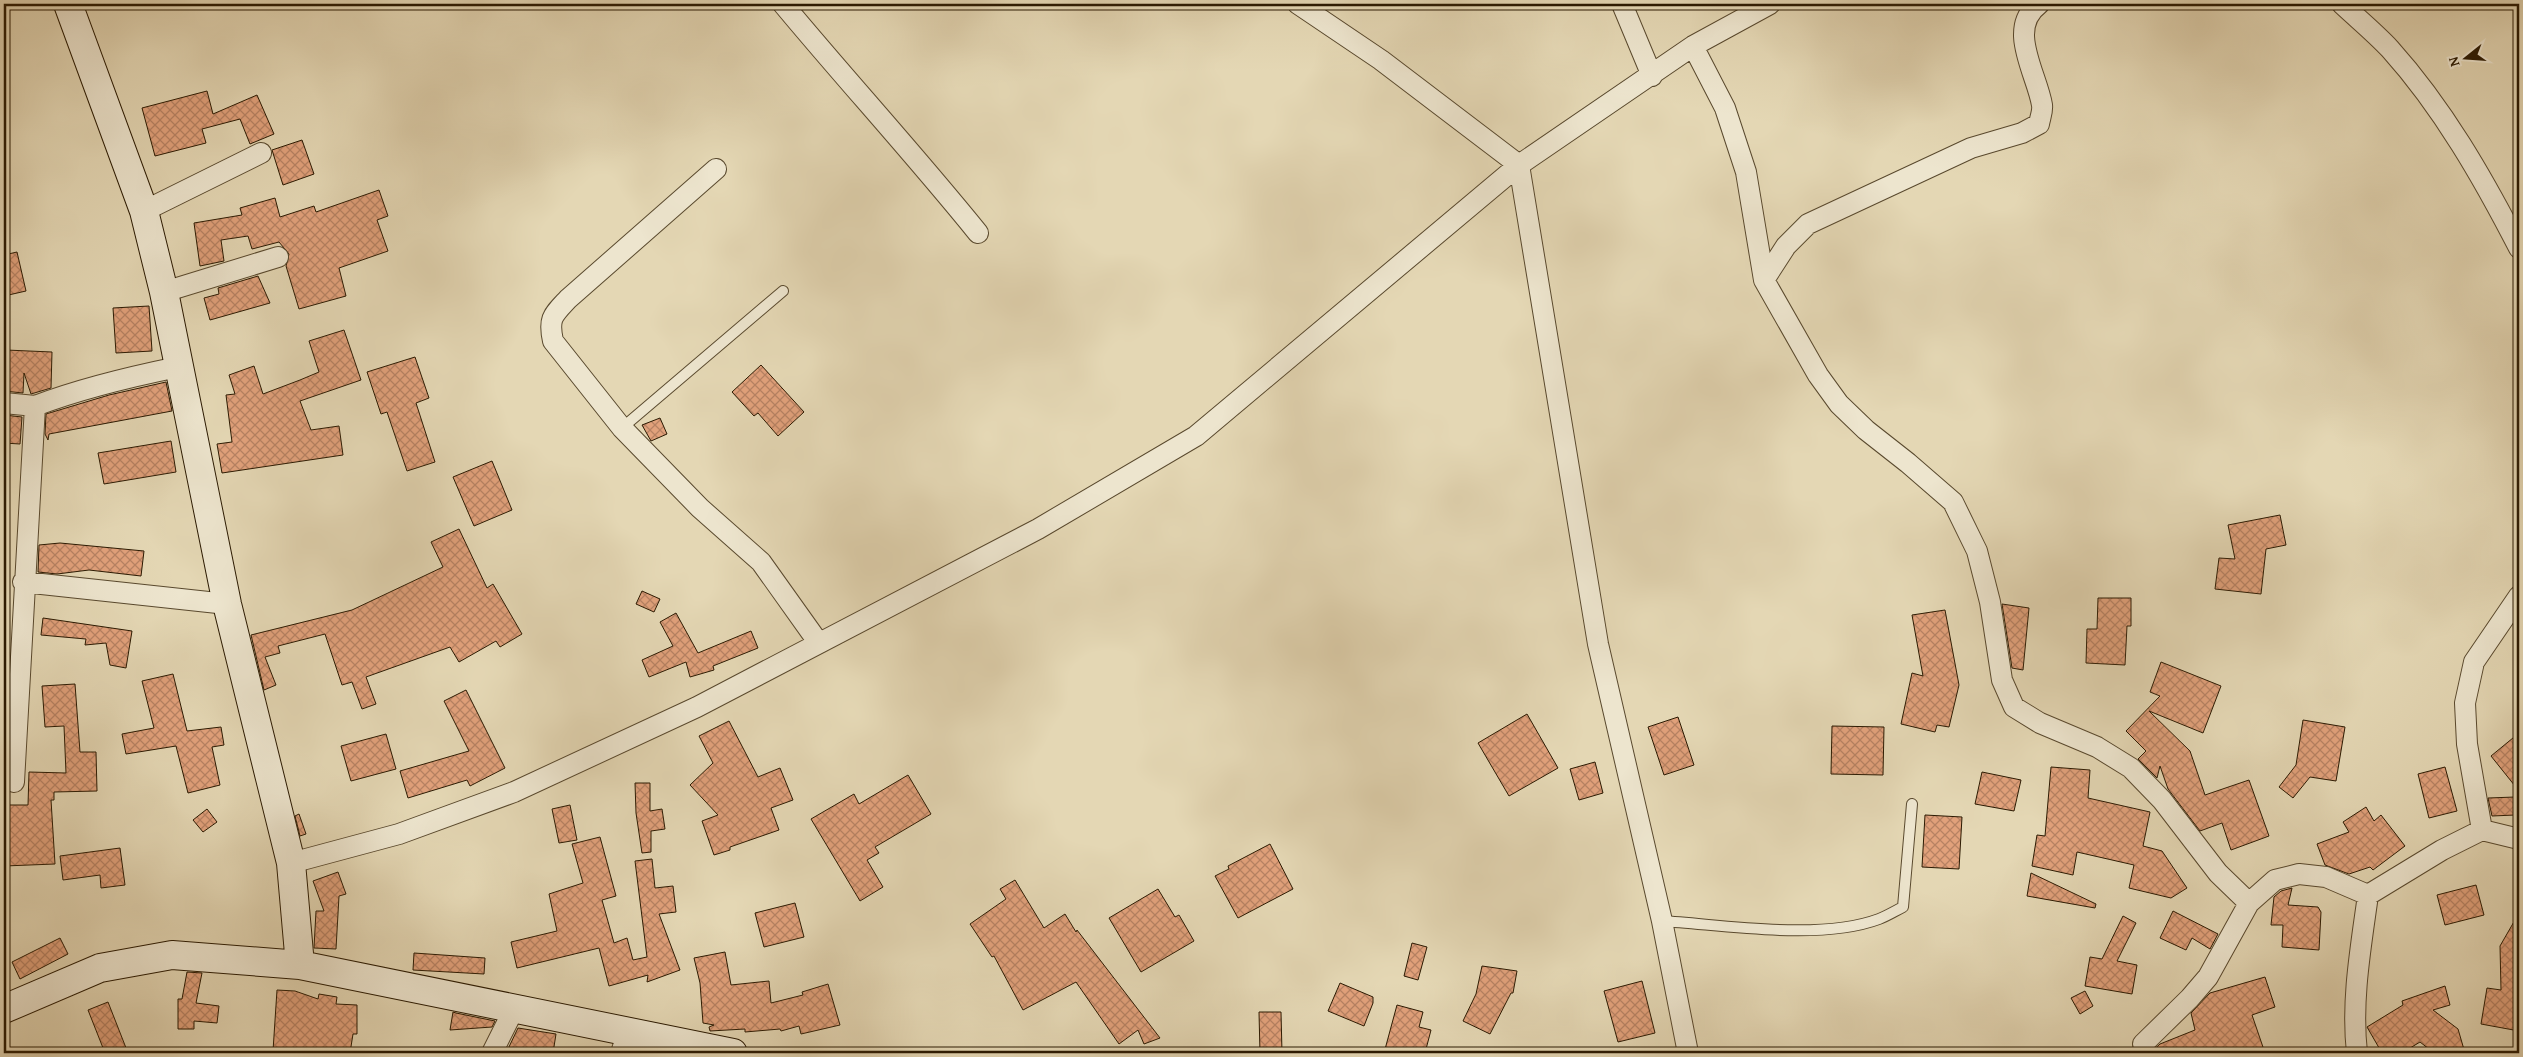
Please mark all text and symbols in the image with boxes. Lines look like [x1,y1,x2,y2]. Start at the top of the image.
north arrow [2440,32,2490,82]
text: N [2442,54,2464,69]

